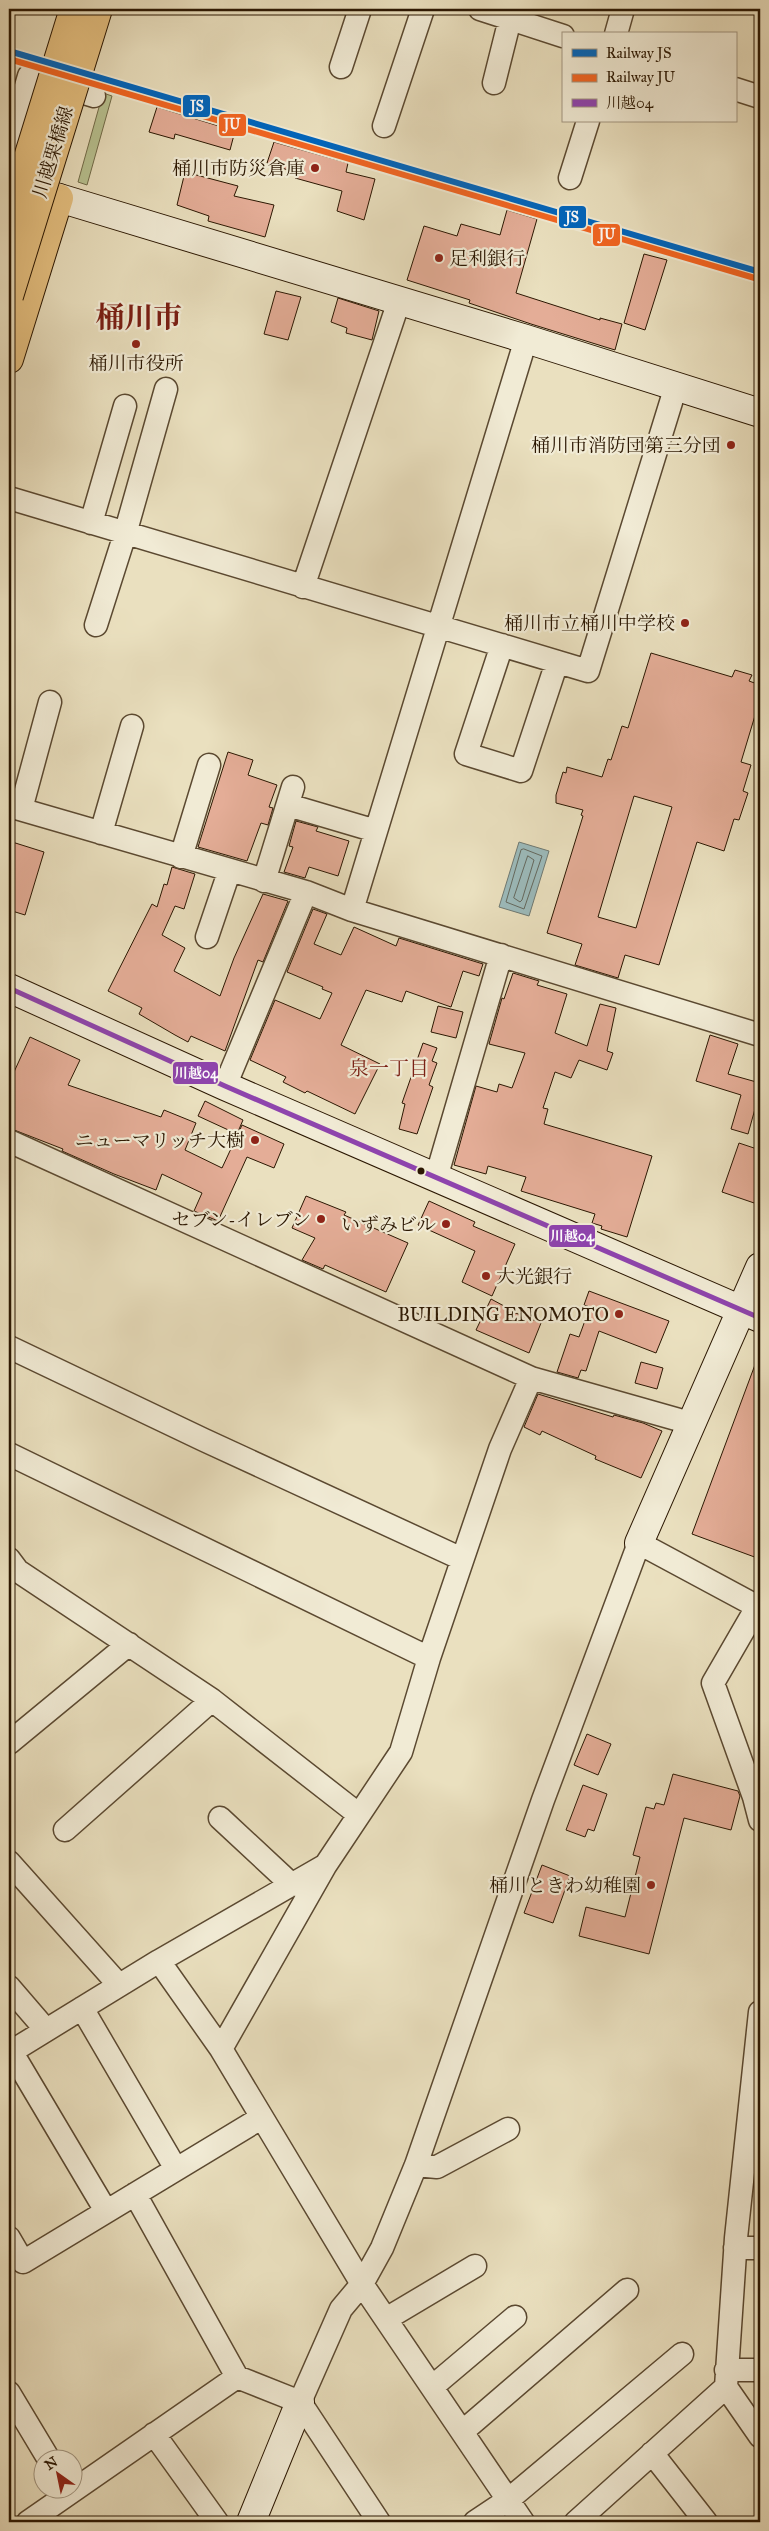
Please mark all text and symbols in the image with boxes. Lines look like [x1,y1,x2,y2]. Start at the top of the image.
legend [562,32,736,122]
text: Railway JS [606,44,672,63]
text: Railway JU [606,68,675,87]
line badge: JS [182,94,211,118]
text: 川越04 [606,94,654,112]
text: JS [188,98,204,116]
street label: 川越栗橋線 [28,103,78,201]
line badge: JU [218,113,247,137]
text: JU [222,116,241,134]
place label: 桶川市防災倉庫 [172,157,305,180]
marker: 桶川市防災倉庫 [309,162,321,174]
line badge: JS [558,205,587,229]
text: JS [563,209,579,227]
line badge: JU [592,223,621,247]
text: JU [597,226,616,244]
place label: 足利銀行 [449,247,525,270]
marker: 足利銀行 [433,252,445,264]
district label: 桶川市 [95,300,183,335]
marker: 桶川市役所 [130,338,142,350]
place label: 桶川市役所 [88,352,184,375]
place label: 桶川市消防団第三分団 [531,434,721,457]
marker: 桶川市消防団第三分団 [725,439,737,451]
place label: 桶川市立桶川中学校 [504,612,675,635]
marker: 桶川市立桶川中学校 [679,617,691,629]
district label: 泉一丁目 [349,1056,429,1080]
line badge: 川越04 [172,1061,219,1085]
text: 川越04 [174,1065,219,1083]
place label: ニューマリッチ大樹 [75,1129,245,1152]
marker: ニューマリッチ大樹 [249,1134,261,1146]
unlabelled marker [416,1166,426,1176]
place label: セブン-イレブン [172,1208,311,1231]
marker: セブン-イレブン [315,1213,327,1225]
place label: いずみビル [341,1213,436,1236]
marker: いずみビル [440,1218,452,1230]
line badge: 川越04 [548,1224,596,1248]
text: 川越04 [550,1228,595,1246]
place label: 大光銀行 [496,1265,572,1288]
marker: 大光銀行 [480,1270,492,1282]
place label: BUILDING ENOMOTO [398,1303,609,1326]
marker: BUILDING ENOMOTO [613,1308,625,1320]
place label: 桶川ときわ幼稚園 [489,1874,641,1897]
marker: 桶川ときわ幼稚園 [645,1879,657,1891]
north arrow [32,2448,82,2498]
text: N [42,2453,61,2474]

